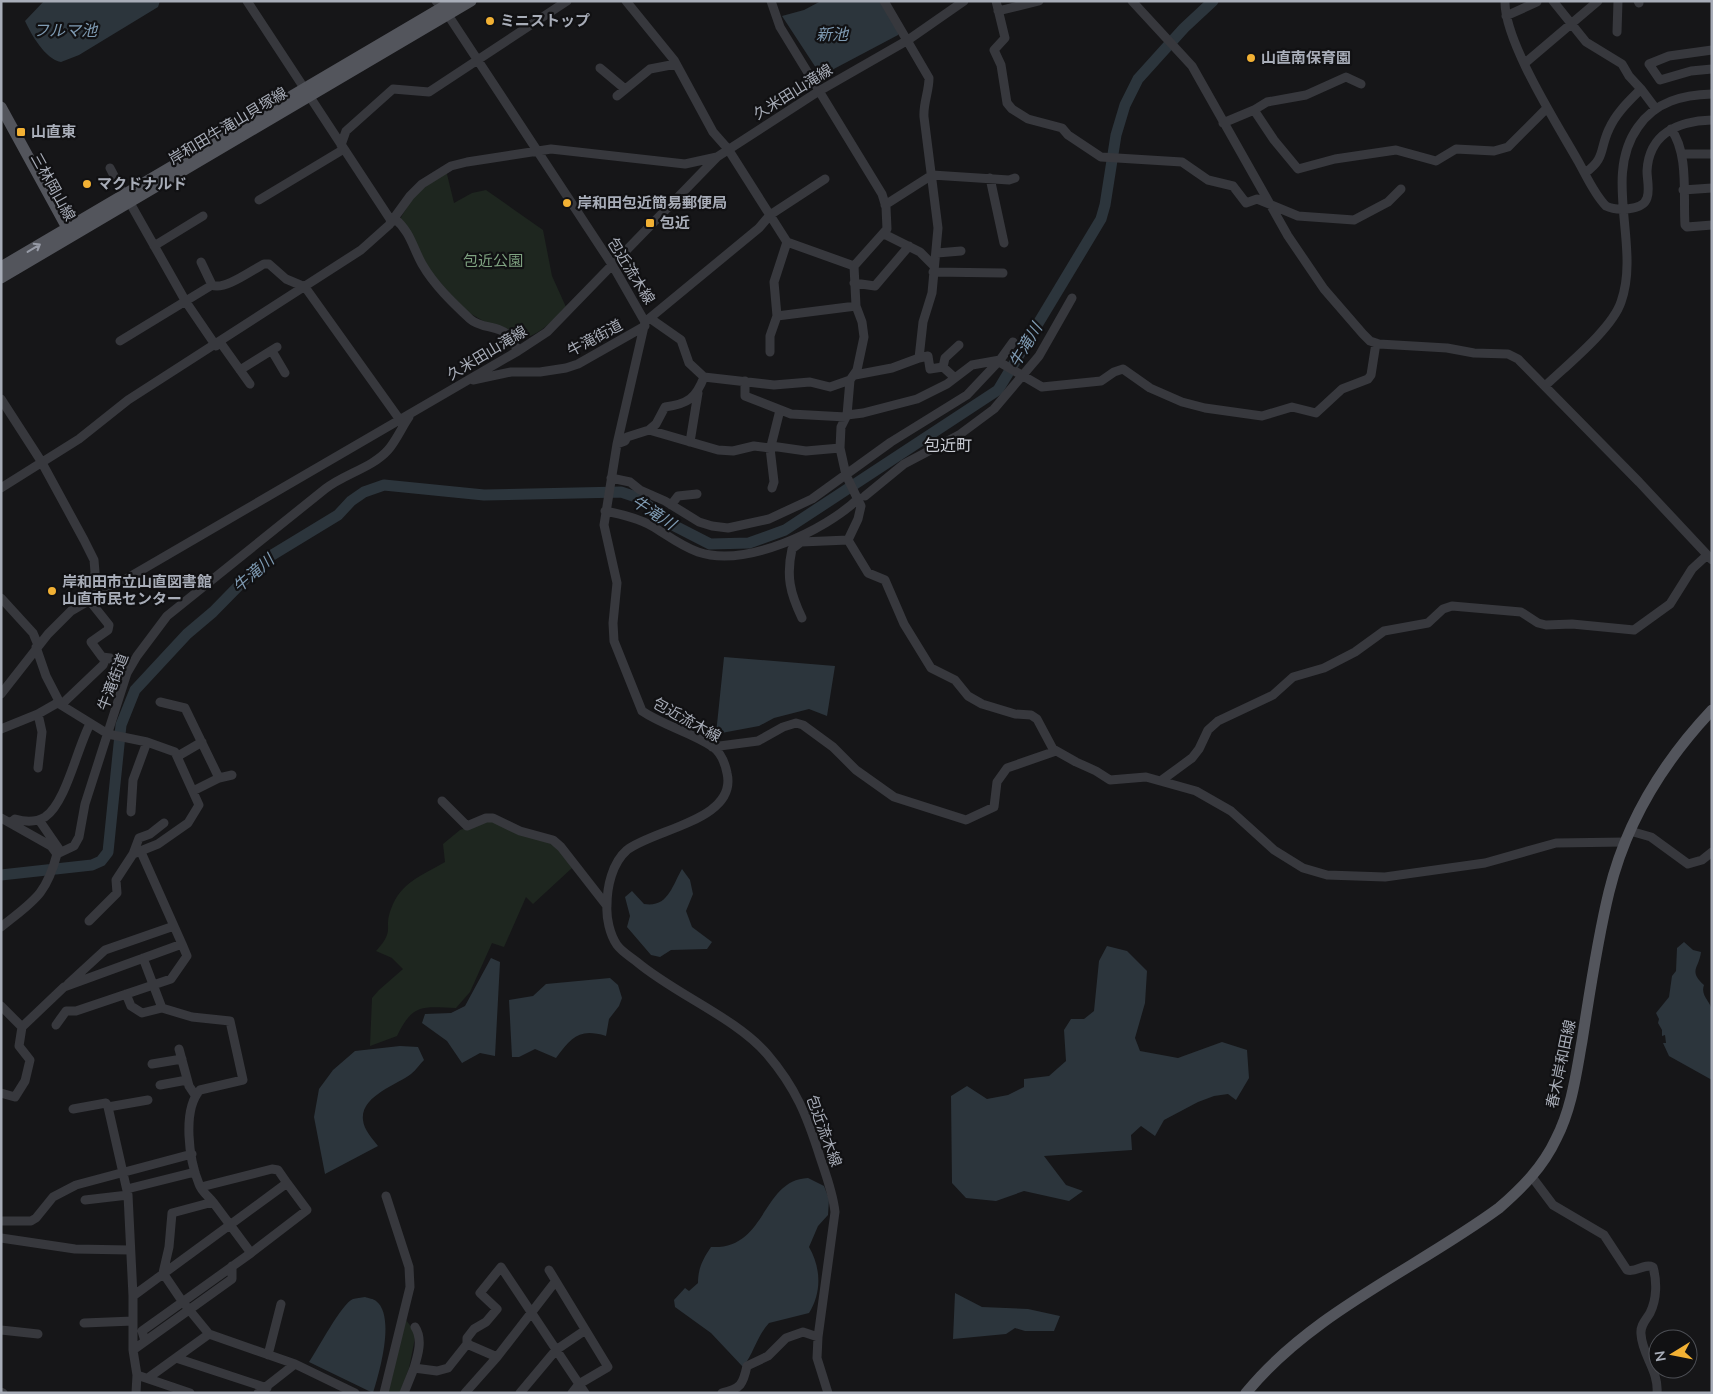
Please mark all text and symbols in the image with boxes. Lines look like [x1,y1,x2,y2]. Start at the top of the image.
place label: ミニストップ [500,11,590,30]
marker: ミニストップ [484,15,496,27]
water label: フルマ池 [33,20,99,40]
water label: 新池 [816,24,850,44]
place label: 山直南保育園 [1261,48,1351,67]
marker: 山直南保育園 [1245,52,1257,64]
street label: 久米田山滝線 [750,60,836,123]
street label: 岸和田牛滝山貝塚線 [165,83,291,168]
place label: 山直東 [31,122,76,141]
marker: 山直東 [15,126,27,138]
street label: 三林岡山線 [27,149,80,224]
place label: マクドナルド [97,174,187,193]
marker: マクドナルド [81,178,93,190]
place label: 岸和田包近簡易郵便局 [577,193,727,212]
marker: 岸和田包近簡易郵便局 [561,197,573,209]
place label: 包近 [660,213,690,232]
marker: 包近 [644,217,656,229]
street label: 包近流木線 [603,234,659,308]
one-way arrow [26,242,40,252]
park label: 包近公園 [463,251,523,270]
street label: 牛滝街道 [564,315,626,360]
water label: 牛滝川 [1004,318,1047,371]
street label: 久米田山滝線 [443,321,530,384]
district label: 包近町 [924,435,972,455]
water label: 牛滝川 [628,491,681,535]
water label: 牛滝川 [228,548,279,596]
place label: 岸和田市立山直図書館 山直市民センター [62,572,212,608]
marker: 岸和田市立山直図書館 山直市民センター [46,585,58,597]
street label: 牛滝街道 [93,650,132,713]
street label: 包近流木線 [650,693,725,746]
street label: 春木岸和田線 [1542,1018,1579,1110]
street label: 包近流木線 [803,1092,846,1169]
north arrow [1648,1329,1698,1379]
text: N [1650,1349,1670,1363]

